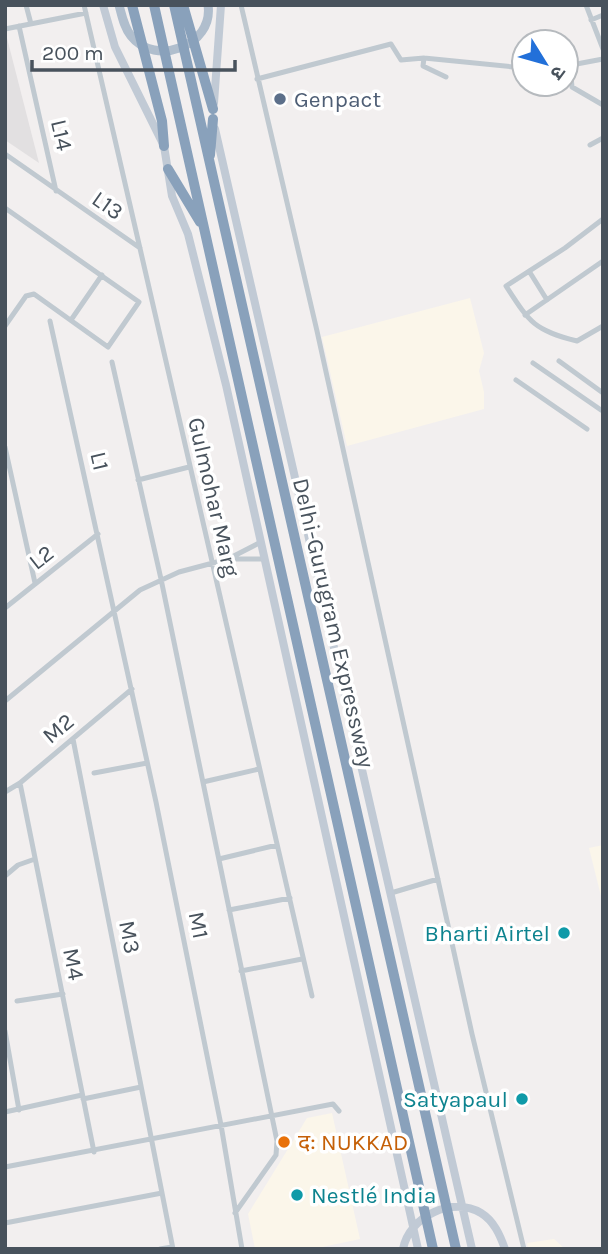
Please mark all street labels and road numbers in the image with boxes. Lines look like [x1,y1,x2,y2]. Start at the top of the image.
street label: L14 [45,117,78,153]
street label: L13 [87,185,129,226]
street label: Gulmohar Marg [182,415,245,579]
street label: L1 [84,449,115,473]
street label: Delhi-Gurugram Expressway [287,476,380,771]
street label: L2 [24,539,59,575]
street label: M2 [37,707,80,749]
street label: M1 [183,909,214,941]
street label: M3 [113,918,146,956]
street label: M4 [57,946,90,983]

